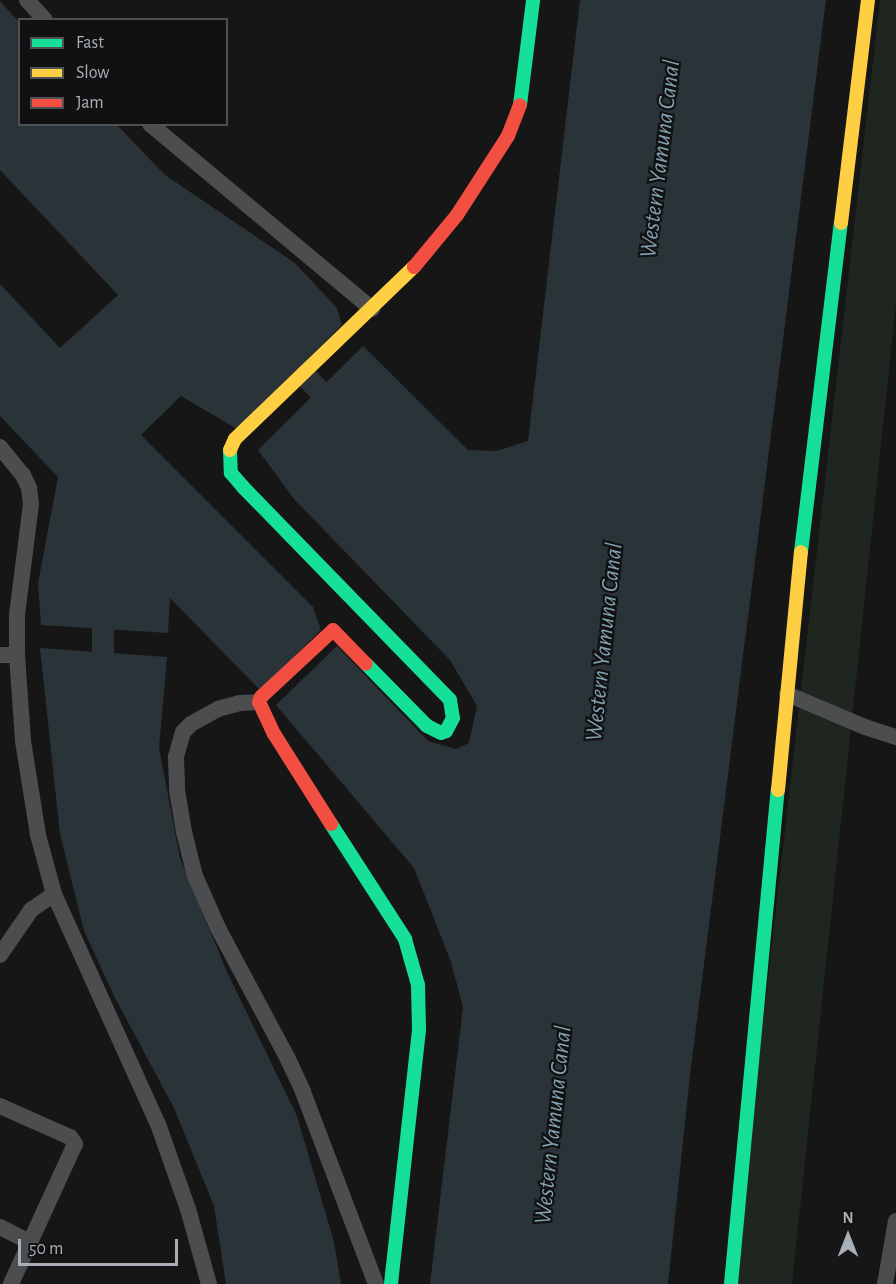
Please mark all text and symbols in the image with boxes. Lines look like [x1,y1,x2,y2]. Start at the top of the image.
legend [18,18,228,126]
text: Fast [76,34,104,52]
water label: Western Yamuna Canal [635,58,687,260]
text: Slow [76,64,109,82]
text: Jam [76,94,104,112]
water label: Western Yamuna Canal [580,541,630,743]
water label: Western Yamuna Canal [529,1024,579,1226]
north arrow [818,1206,878,1266]
text: N [842,1210,854,1226]
scale bar [21,1227,182,1265]
text: 50 m [29,1240,63,1258]

